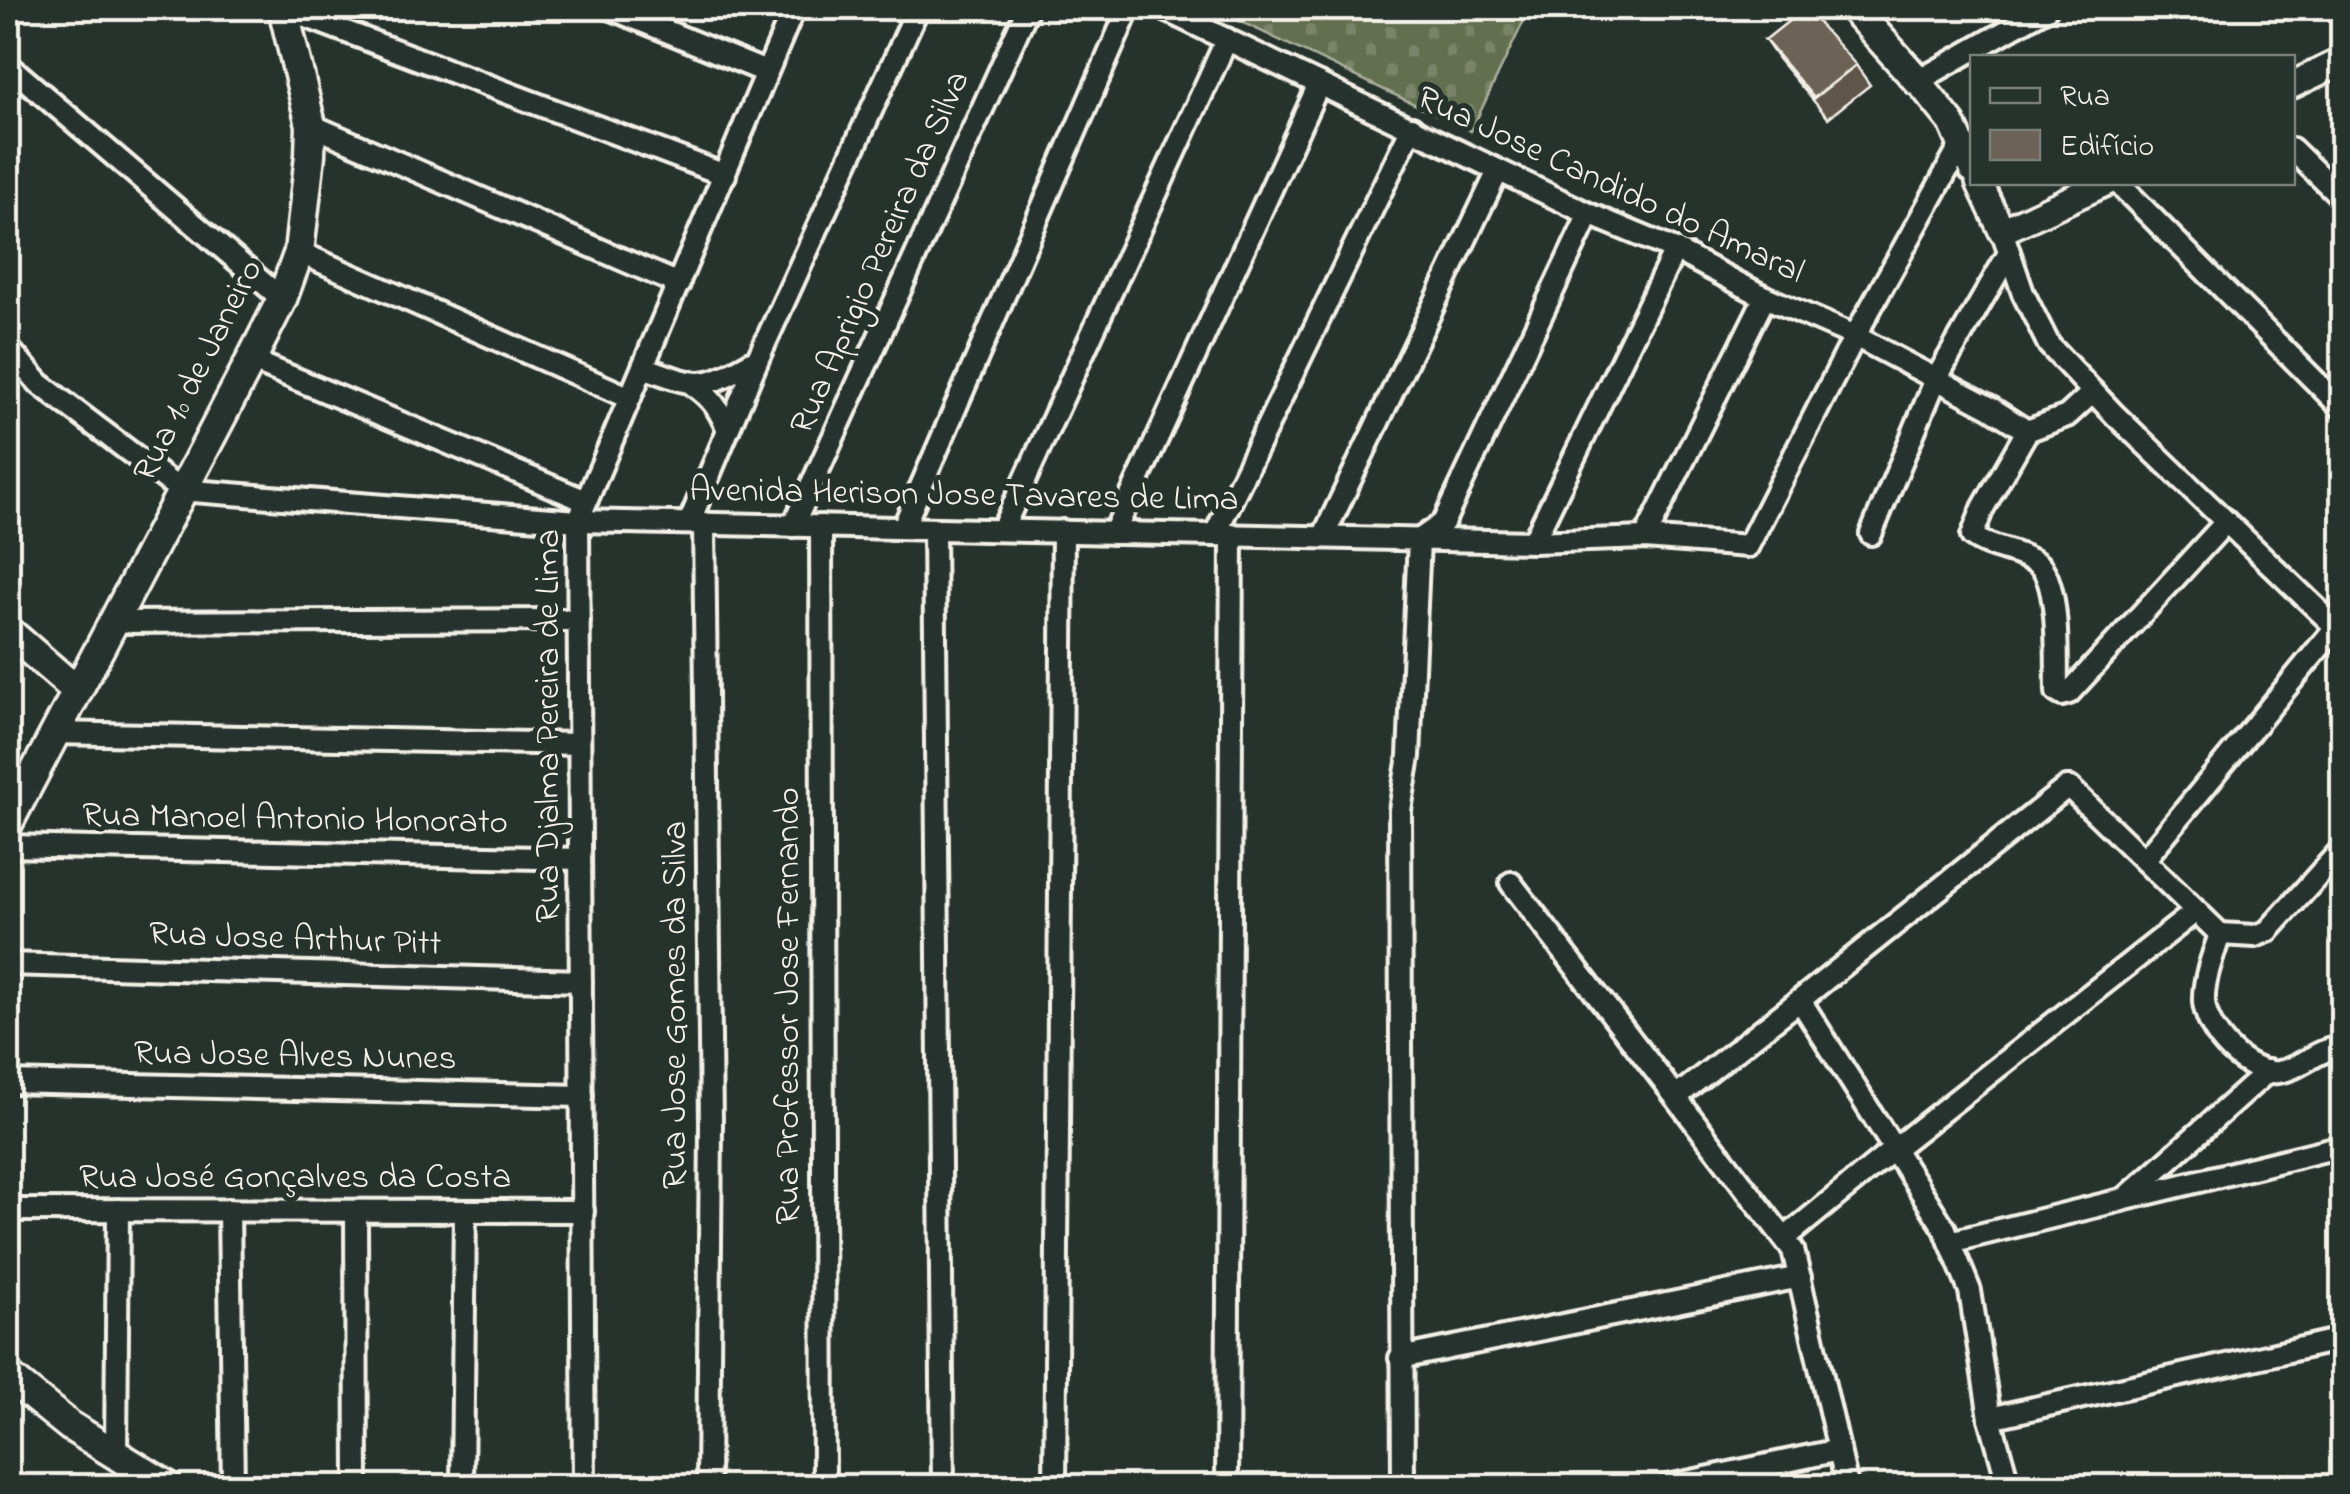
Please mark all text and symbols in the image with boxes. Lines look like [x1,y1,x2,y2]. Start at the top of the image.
legend [1970,55,2295,185]
street label: Rua Aprigio Pereira da Silva [778,63,984,443]
street label: Rua Jose Candido do Amaral [1408,74,1812,298]
text: Rua [2060,76,2110,120]
text: Edifício [2060,126,2154,170]
street label: Rua 1º de Janeiro [121,251,277,491]
street label: Avenida Herison Jose Tavares de Lima [689,466,1239,526]
street label: Rua Djalma Pereira de Lima [524,529,575,923]
street label: Rua Professor Jose Fernando [764,787,815,1225]
street label: Rua Manoel Antonio Honorato [82,791,508,849]
street label: Rua Jose Gomes da Silva [651,821,702,1189]
street label: Rua Jose Arthur Pitt [148,909,442,971]
street label: Rua Jose Alves Nunes [133,1029,457,1085]
street label: Rua José Gonçalves da Costa [79,1153,511,1204]

